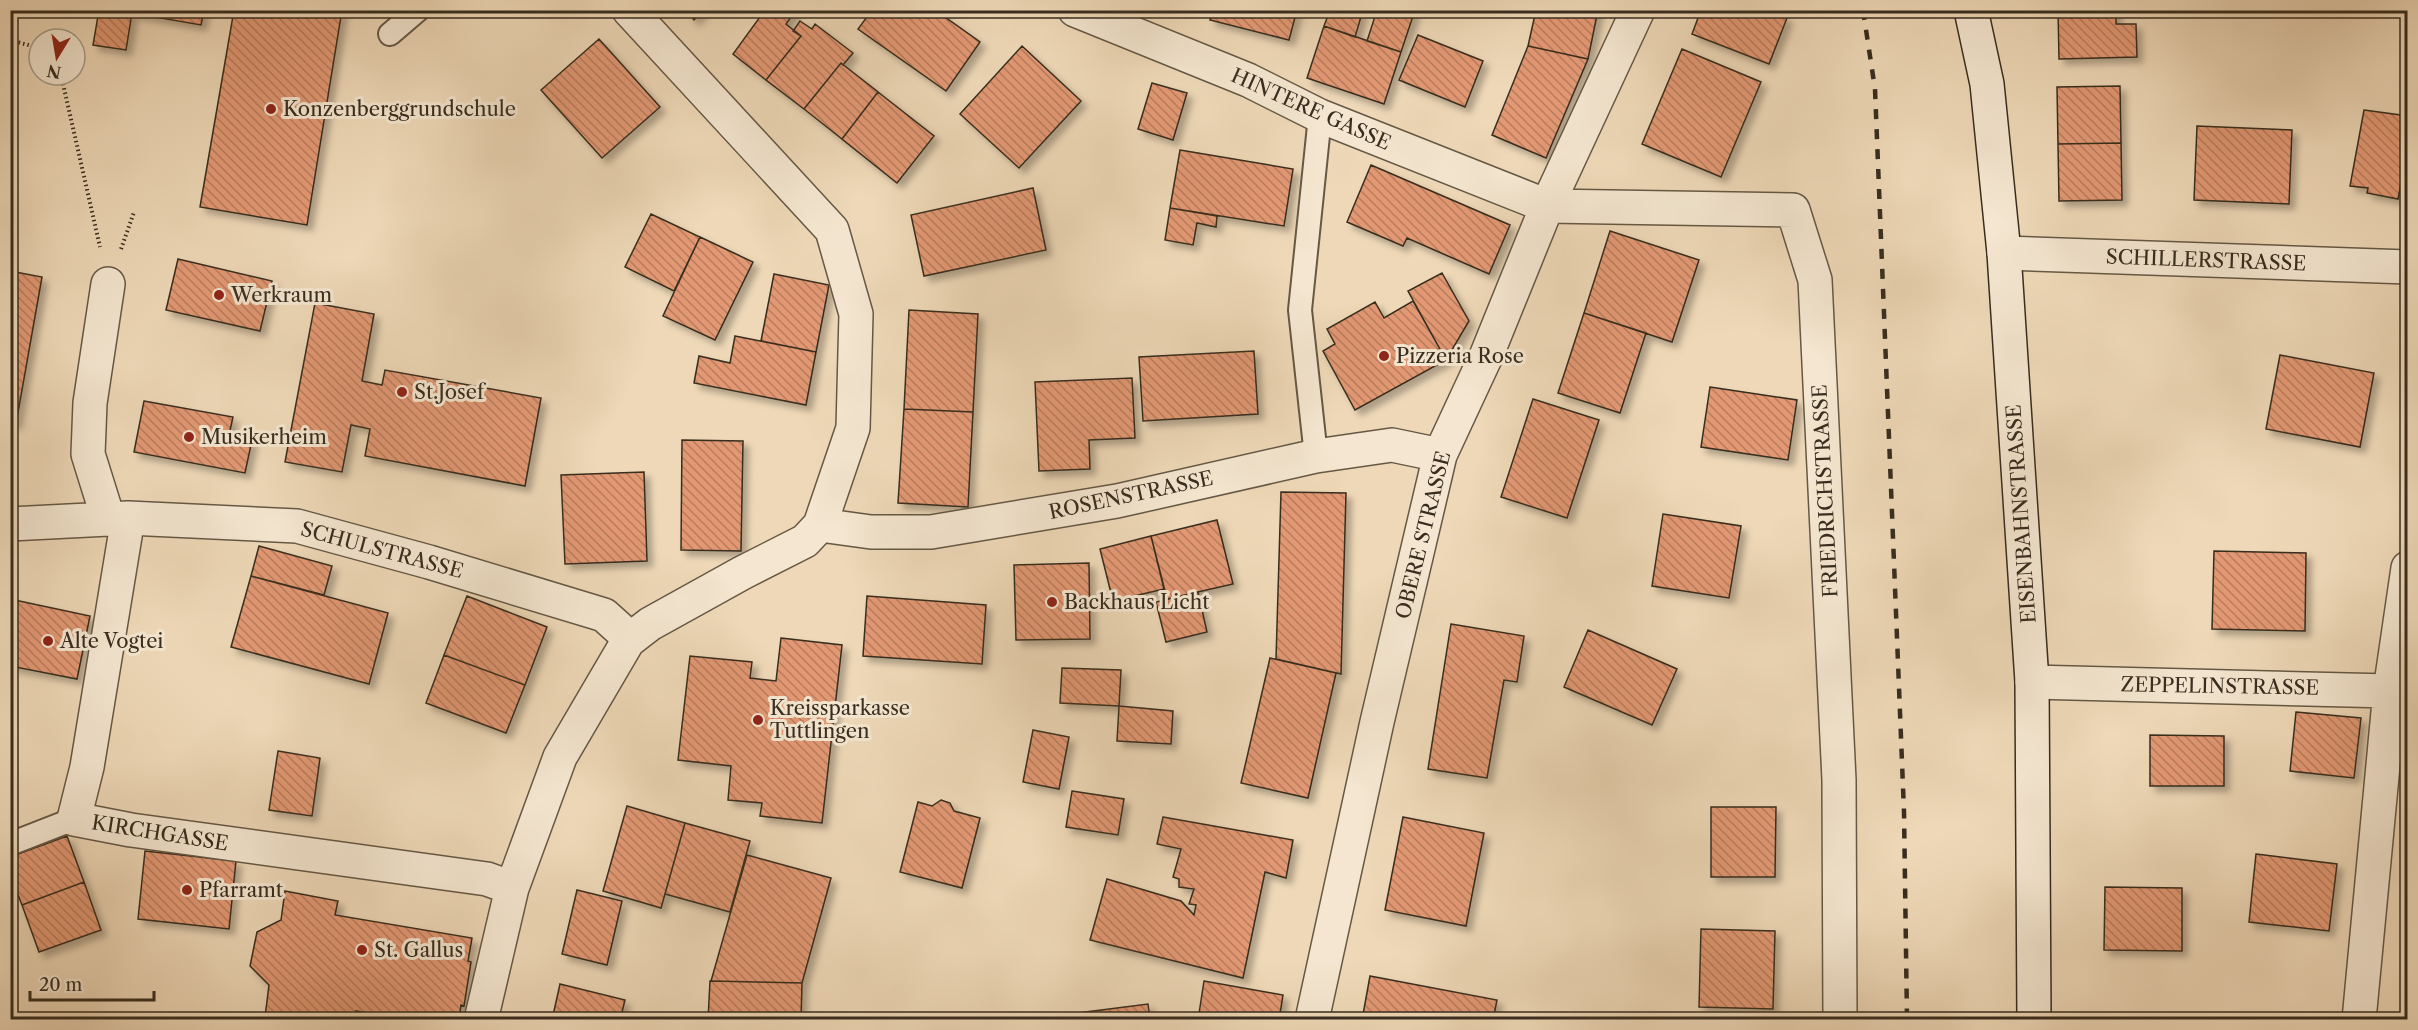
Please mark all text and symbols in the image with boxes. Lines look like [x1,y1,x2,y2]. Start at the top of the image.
north arrow [27,27,87,87]
text: N [45,61,63,83]
street label: HINTERE GASSE [1228,63,1394,155]
place label: Konzenberggrundschule [283,97,516,121]
marker: Konzenberggrundschule [264,102,278,116]
street label: SCHILLERSTRASSE [2105,245,2307,275]
place label: Werkraum [230,283,333,307]
marker: Werkraum [212,288,226,302]
place label: Pizzeria Rose [1396,344,1524,368]
marker: Pizzeria Rose [1377,349,1391,363]
place label: St.Josef [414,380,487,404]
street label: FRIEDRICHSTRASSE [1807,384,1843,598]
marker: St.Josef [395,385,409,399]
street label: EISENBAHNSTRASSE [2001,404,2041,624]
place label: Musikerheim [201,425,327,449]
marker: Musikerheim [182,430,196,444]
street label: OBERE STRASSE [1391,449,1455,621]
street label: ROSENSTRASSE [1047,466,1215,524]
street label: SCHULSTRASSE [298,517,466,583]
place label: Backhaus Licht [1064,590,1209,614]
marker: Backhaus Licht [1045,595,1059,609]
place label: Alte Vogtei [59,629,163,653]
marker: Alte Vogtei [41,634,55,648]
street label: ZEPPELINSTRASSE [2121,672,2319,700]
place label: Kreissparkasse Tuttlingen [770,696,910,743]
marker: Kreissparkasse Tuttlingen [751,713,765,727]
street label: KIRCHGASSE [90,810,230,856]
place label: Pfarramt [199,878,283,902]
marker: Pfarramt [180,883,194,897]
place label: St. Gallus [374,938,463,962]
marker: St. Gallus [355,943,369,957]
scale bar [30,964,154,1002]
text: 20 m [39,974,83,996]

